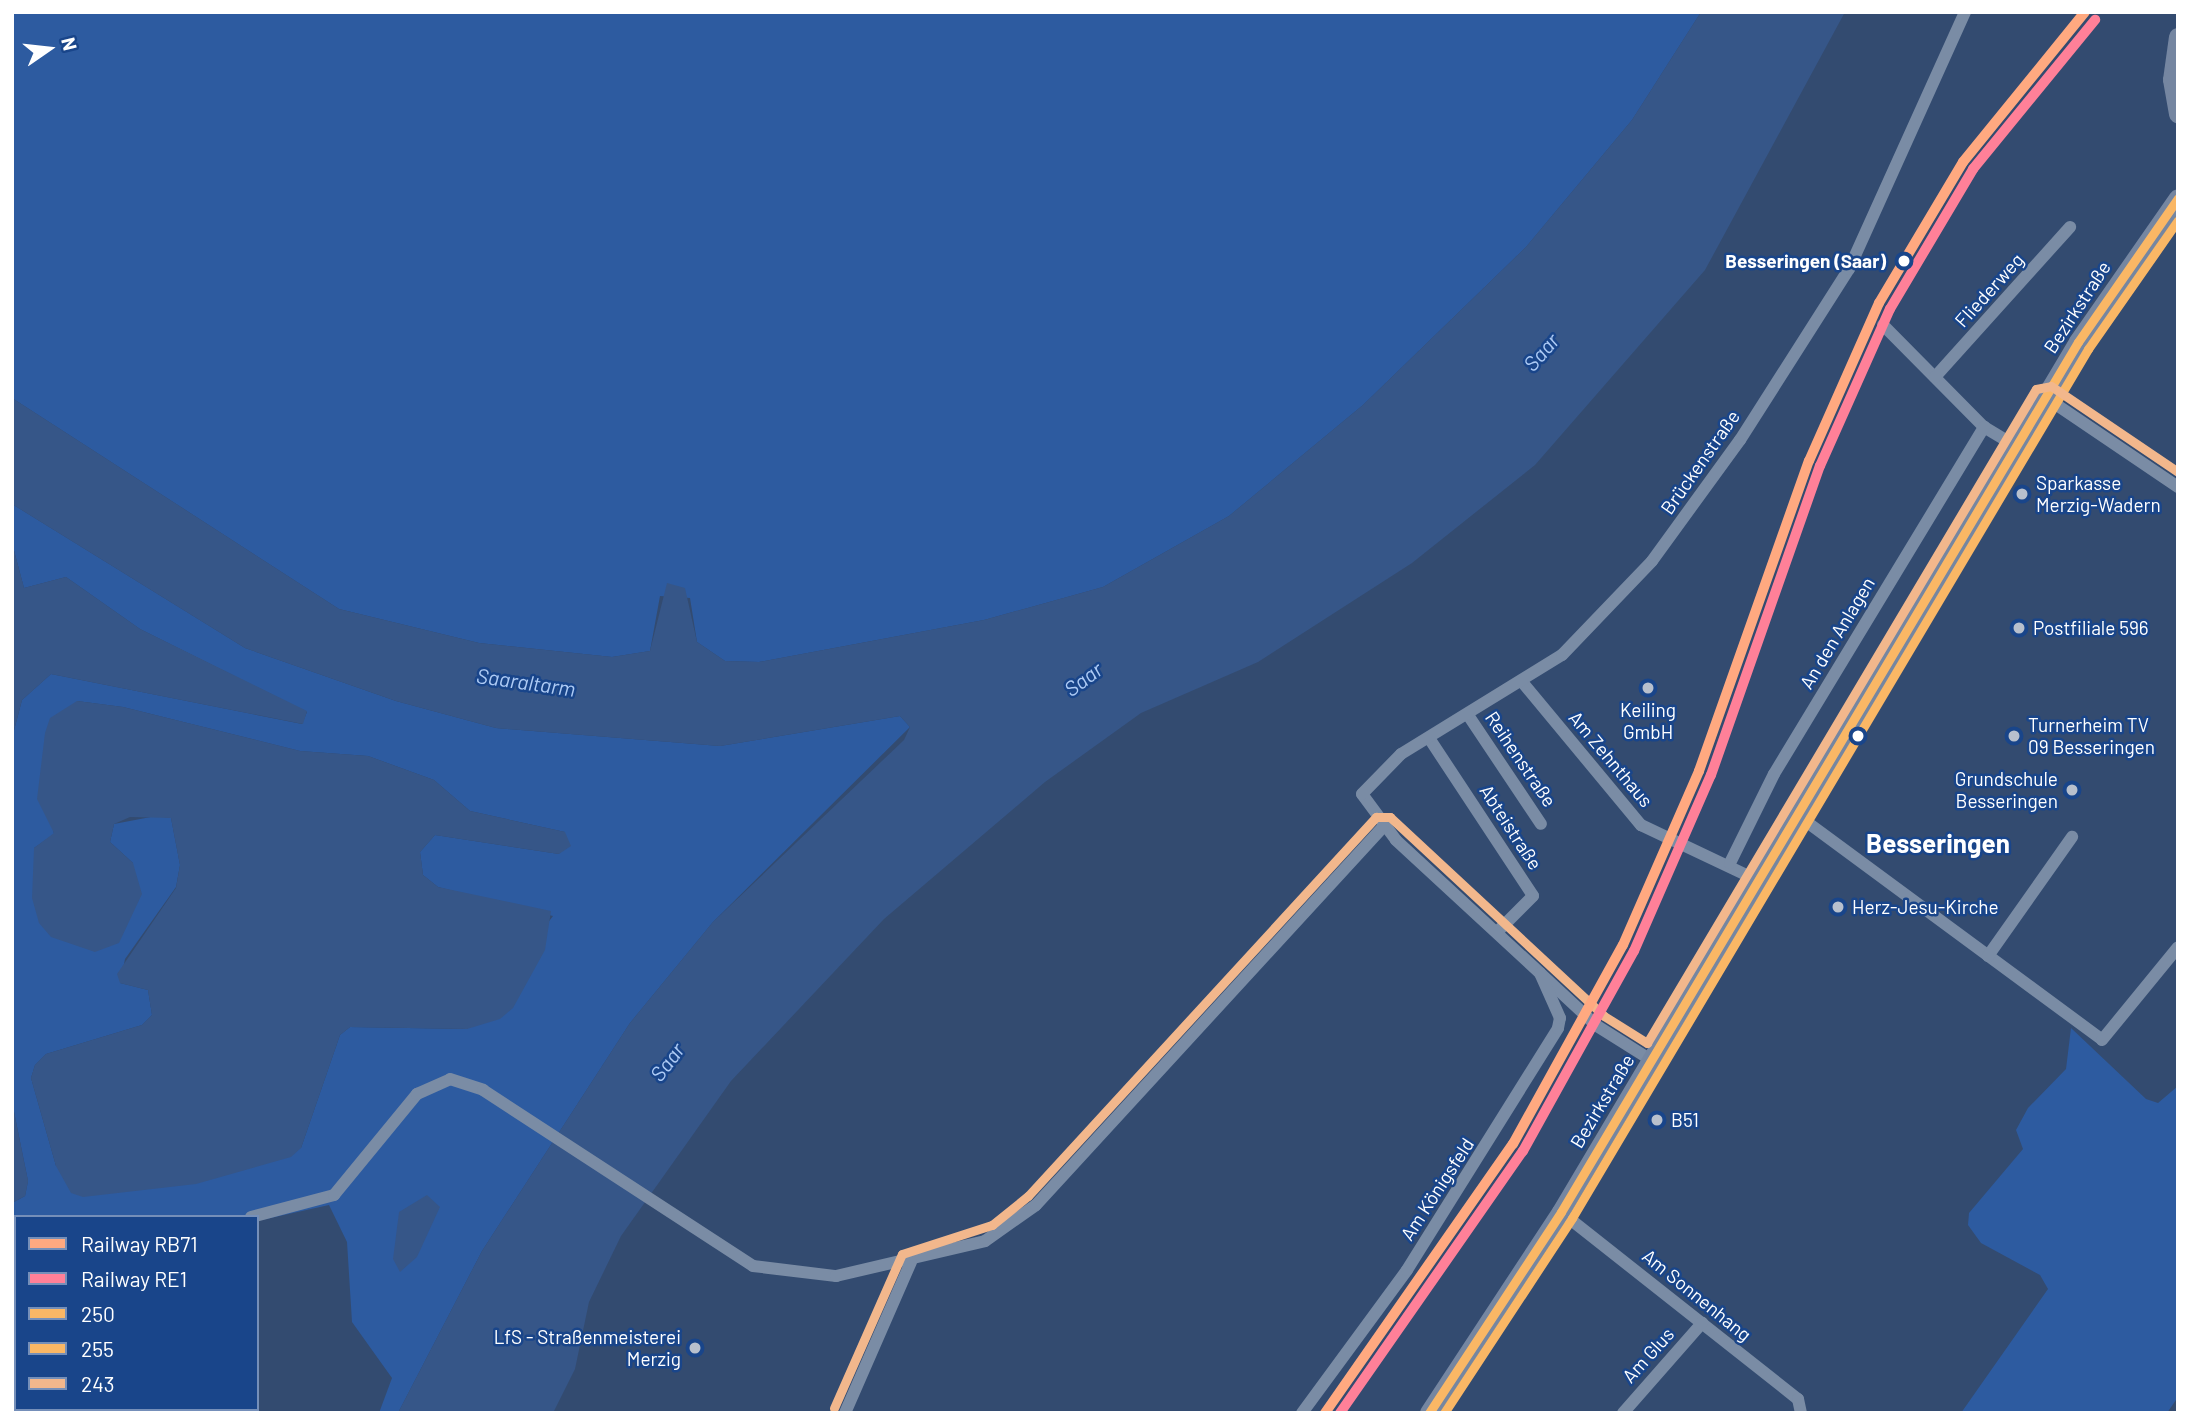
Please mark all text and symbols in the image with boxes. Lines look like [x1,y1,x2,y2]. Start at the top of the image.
north arrow [14,14,84,84]
text: N [57,35,83,53]
street label: Fliederweg [1950,248,2028,332]
place label: Besseringen (Saar) [1725,250,1886,272]
marker: Besseringen (Saar) [1893,250,1915,272]
street label: Bezirkstraße [2039,257,2115,357]
water label: Saar [1518,328,1564,376]
street label: Brückenstraße [1656,406,1744,518]
place label: Sparkasse Merzig-Wadern [2036,472,2161,516]
marker: Sparkasse Merzig-Wadern [2014,486,2030,502]
street label: An den Anlagen [1795,573,1879,693]
place label: Postfiliale 596 [2033,617,2149,639]
marker: Postfiliale 596 [2011,620,2027,636]
water label: Saar [1059,656,1107,702]
water label: Saaraltarm [475,663,577,701]
marker: Keiling GmbH [1640,680,1656,696]
place label: Keiling GmbH [1620,699,1676,743]
street label: Am Zehnthaus [1564,706,1658,812]
street label: Reihenstraße [1481,707,1561,811]
place label: Turnerheim TV 09 Besseringen [2028,714,2155,758]
marker: Turnerheim TV 09 Besseringen [2006,728,2022,744]
unlabelled marker [1851,729,1865,743]
place label: Grundschule Besseringen [1955,768,2058,812]
street label: Abteistraße [1475,780,1547,874]
marker: Grundschule Besseringen [2064,782,2080,798]
district label: Besseringen [1866,827,2010,859]
place label: Herz-Jesu-Kirche [1852,896,1999,918]
marker: Herz-Jesu-Kirche [1830,899,1846,915]
water label: Saar [644,1038,690,1086]
street label: Bezirkstraße [1565,1050,1639,1152]
place label: B51 [1671,1109,1699,1131]
marker: B51 [1649,1112,1665,1128]
street label: Am Königsfeld [1395,1134,1479,1244]
legend [14,1215,259,1411]
text: Railway RB71 [81,1231,198,1256]
street label: Am Sonnenhang [1638,1244,1756,1346]
text: Railway RE1 [81,1266,187,1291]
text: 250 [81,1301,115,1326]
street label: Am Glus [1617,1323,1679,1387]
place label: LfS - Straßenmeisterei Merzig [494,1326,681,1370]
text: 255 [81,1336,114,1361]
marker: LfS - Straßenmeisterei Merzig [687,1340,703,1356]
text: 243 [81,1371,115,1396]

